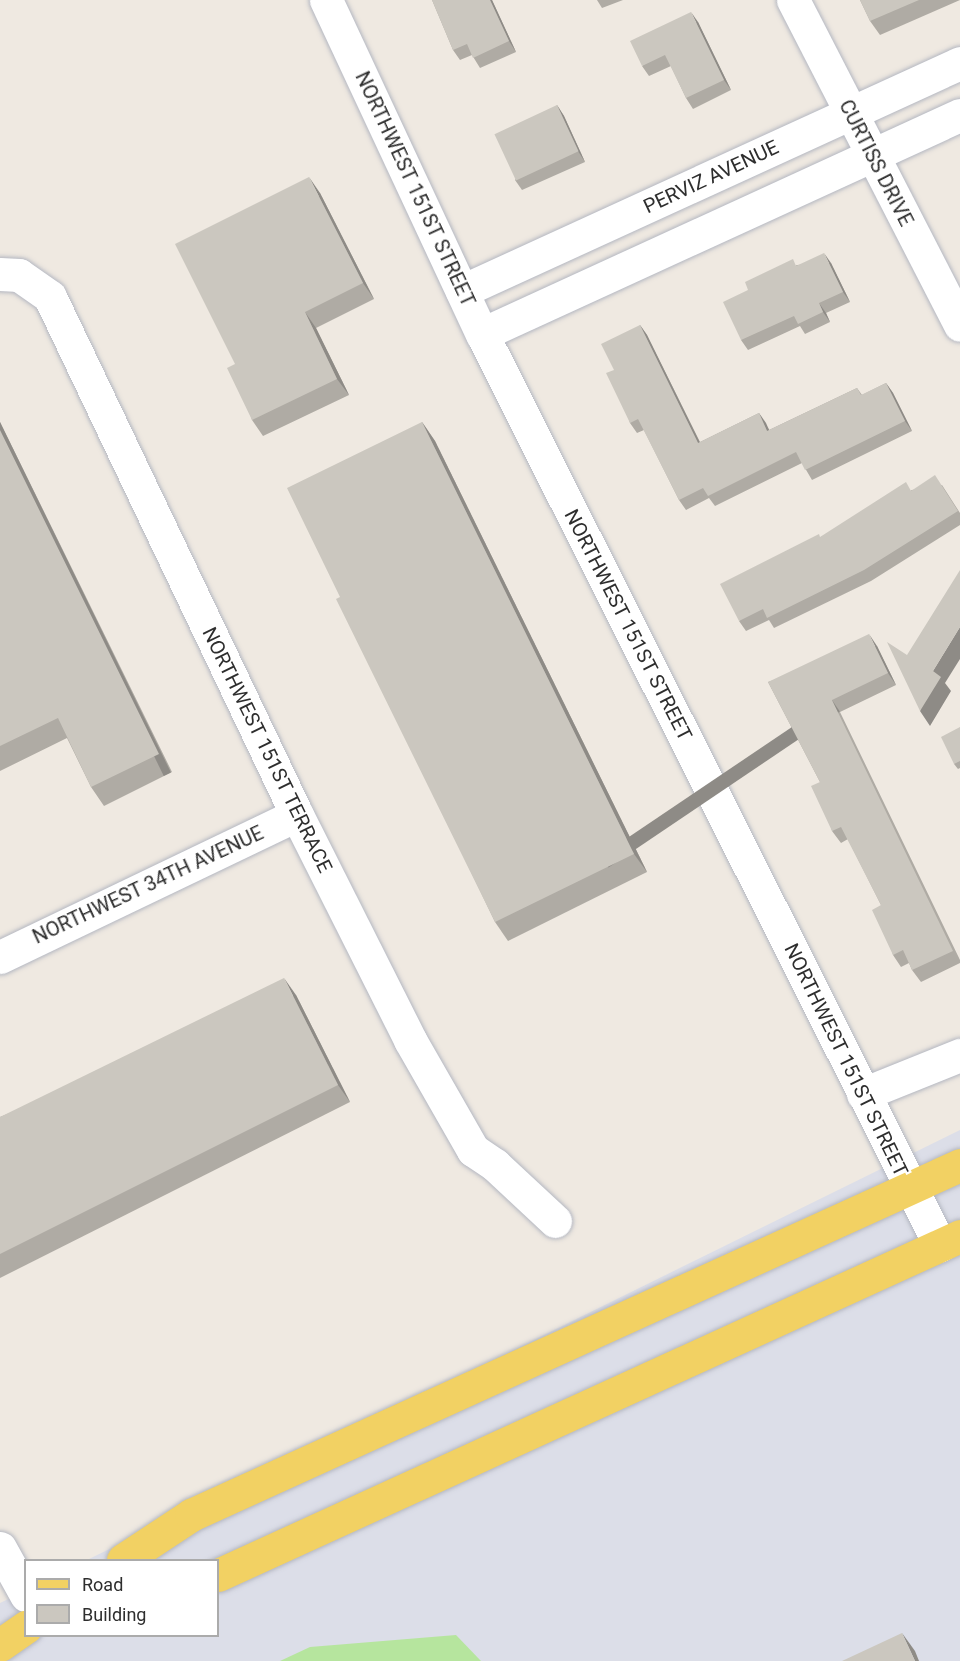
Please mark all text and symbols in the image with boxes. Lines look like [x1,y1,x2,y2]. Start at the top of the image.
street label: NORTHWEST 151ST STREET [350,67,480,311]
street label: CURTISS DRIVE [834,96,918,230]
street label: PERVIZ AVENUE [640,135,782,219]
street label: NORTHWEST 151ST STREET [559,505,697,745]
street label: NORTHWEST 151ST TERRACE [197,623,337,877]
street label: NORTHWEST 34TH AVENUE [29,821,267,949]
street label: NORTHWEST 151ST STREET [779,939,913,1181]
legend [24,1559,219,1637]
text: Road [82,1574,123,1595]
text: Building [82,1604,146,1625]

